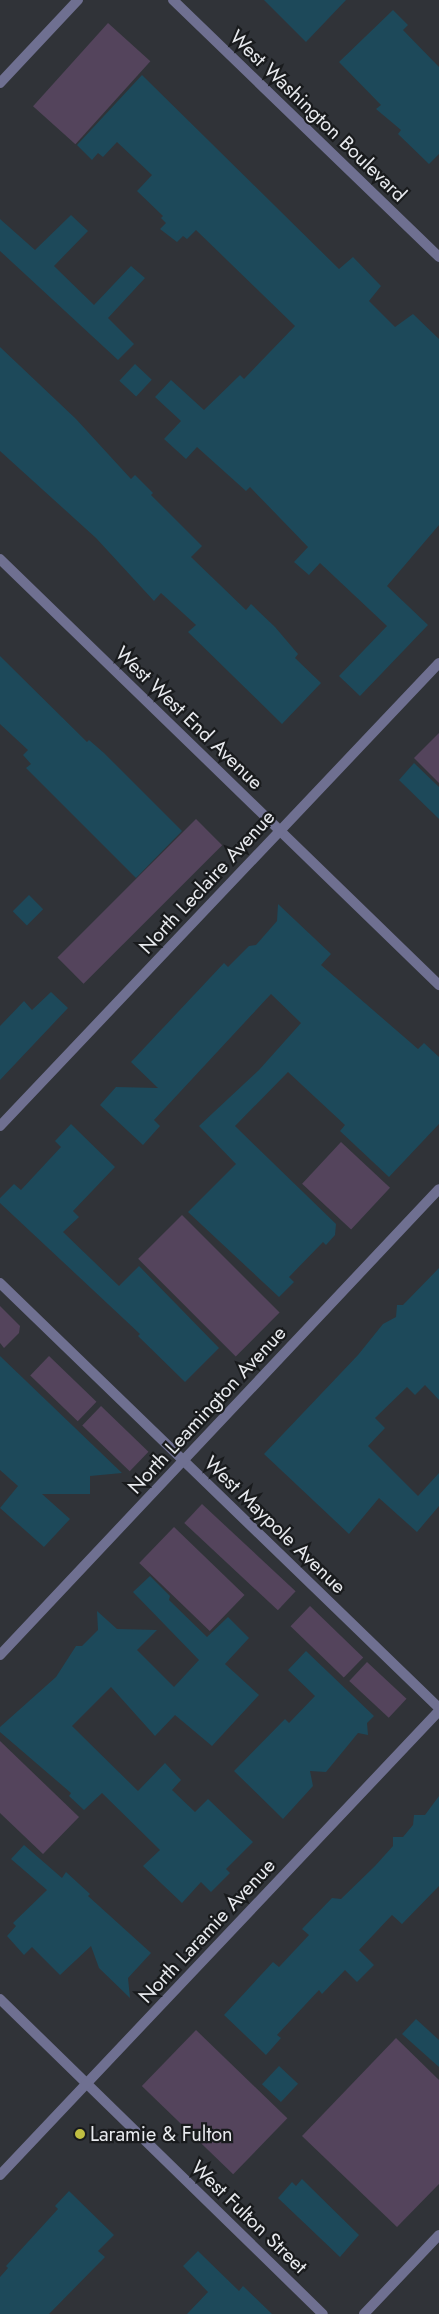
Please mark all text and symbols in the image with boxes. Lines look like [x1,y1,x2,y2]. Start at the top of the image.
street label: West Washington Boulevard [225,25,411,207]
street label: West West End Avenue [110,641,268,795]
street label: North Leclaire Avenue [134,805,280,959]
street label: North Leamington Avenue [123,1321,291,1499]
street label: West Maypole Avenue [199,1451,351,1599]
street label: North Laramie Avenue [134,1854,280,2008]
place label: Laramie & Fulton [90,2122,233,2146]
marker: Laramie & Fulton [74,2128,86,2140]
street label: West Fulton Street [186,2156,312,2278]

